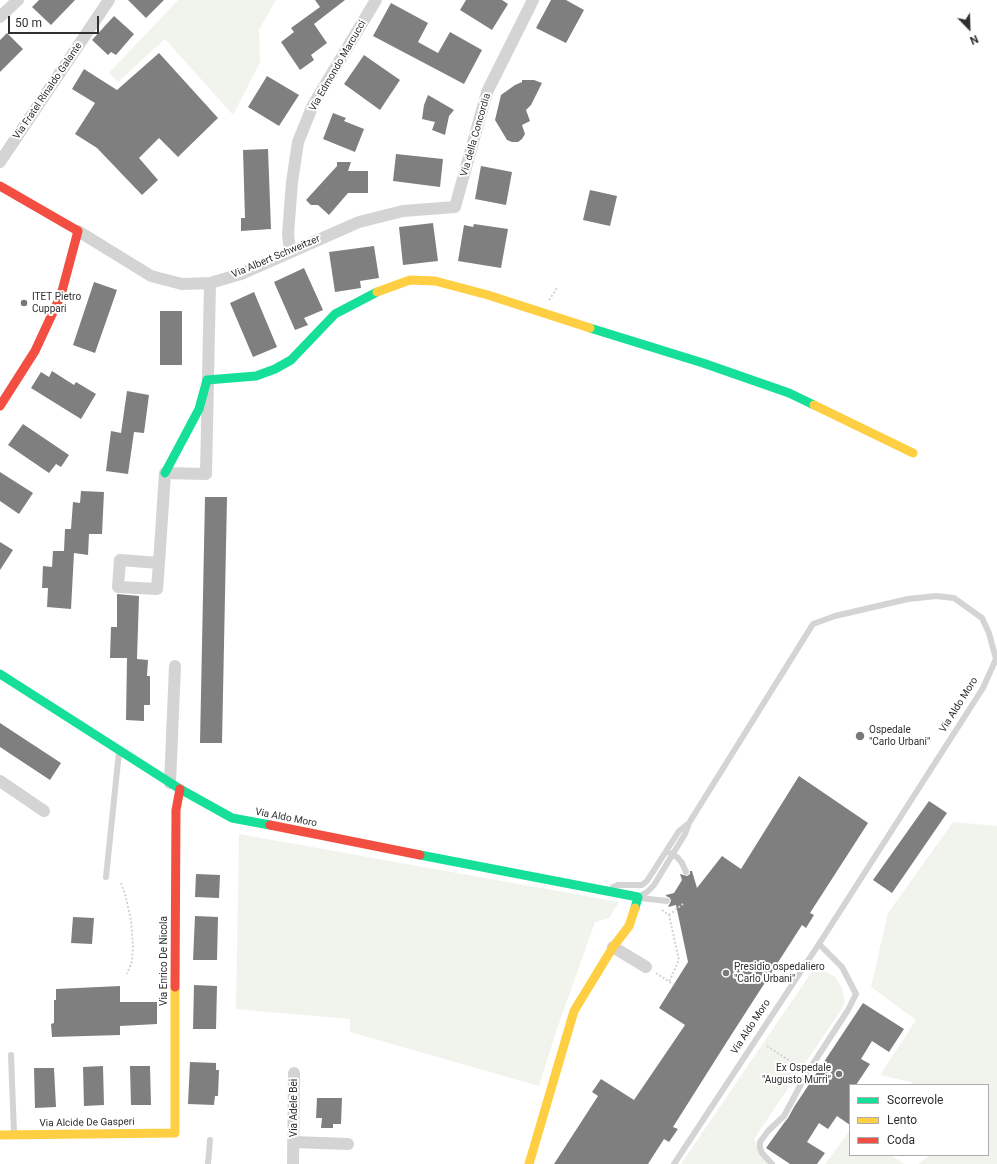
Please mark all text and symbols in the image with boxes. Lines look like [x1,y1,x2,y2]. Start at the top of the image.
scale bar [10,8,101,34]
north arrow [949,8,989,48]
text: 50 m [15,16,42,30]
street label: Via Edmondo Marcucci [307,18,369,114]
text: N [968,32,980,47]
street label: Via Fratel Rinaldo Galante [11,40,85,142]
street label: Via della Concordia [458,92,494,178]
street label: Via Albert Schweitzer [230,233,322,281]
place label: ITET Pietro Cuppari [32,291,81,314]
marker: ITET Pietro Cuppari [19,298,29,308]
street label: Via Aldo Moro [937,675,981,735]
place label: Ospedale "Carlo Urbani" [869,724,930,748]
marker: Ospedale "Carlo Urbani" [854,730,866,742]
street label: Via Aldo Moro [254,806,318,830]
street label: Via Enrico De Nicola [158,916,170,1006]
place label: Presidio ospedaliero "Carlo Urbani" [734,961,825,984]
marker: Presidio ospedaliero "Carlo Urbani" [721,968,731,978]
street label: Via Aldo Moro [729,997,773,1057]
place label: Ex Ospedale "Augusto Murri" [762,1062,831,1086]
marker: Ex Ospedale "Augusto Murri" [834,1069,844,1079]
street label: Via Adele Bei [288,1079,300,1137]
legend [849,1084,989,1156]
text: Scorrevole [887,1093,943,1107]
text: Lento [887,1113,917,1127]
street label: Via Alcide De Gasperi [39,1116,135,1130]
text: Coda [887,1133,915,1147]

